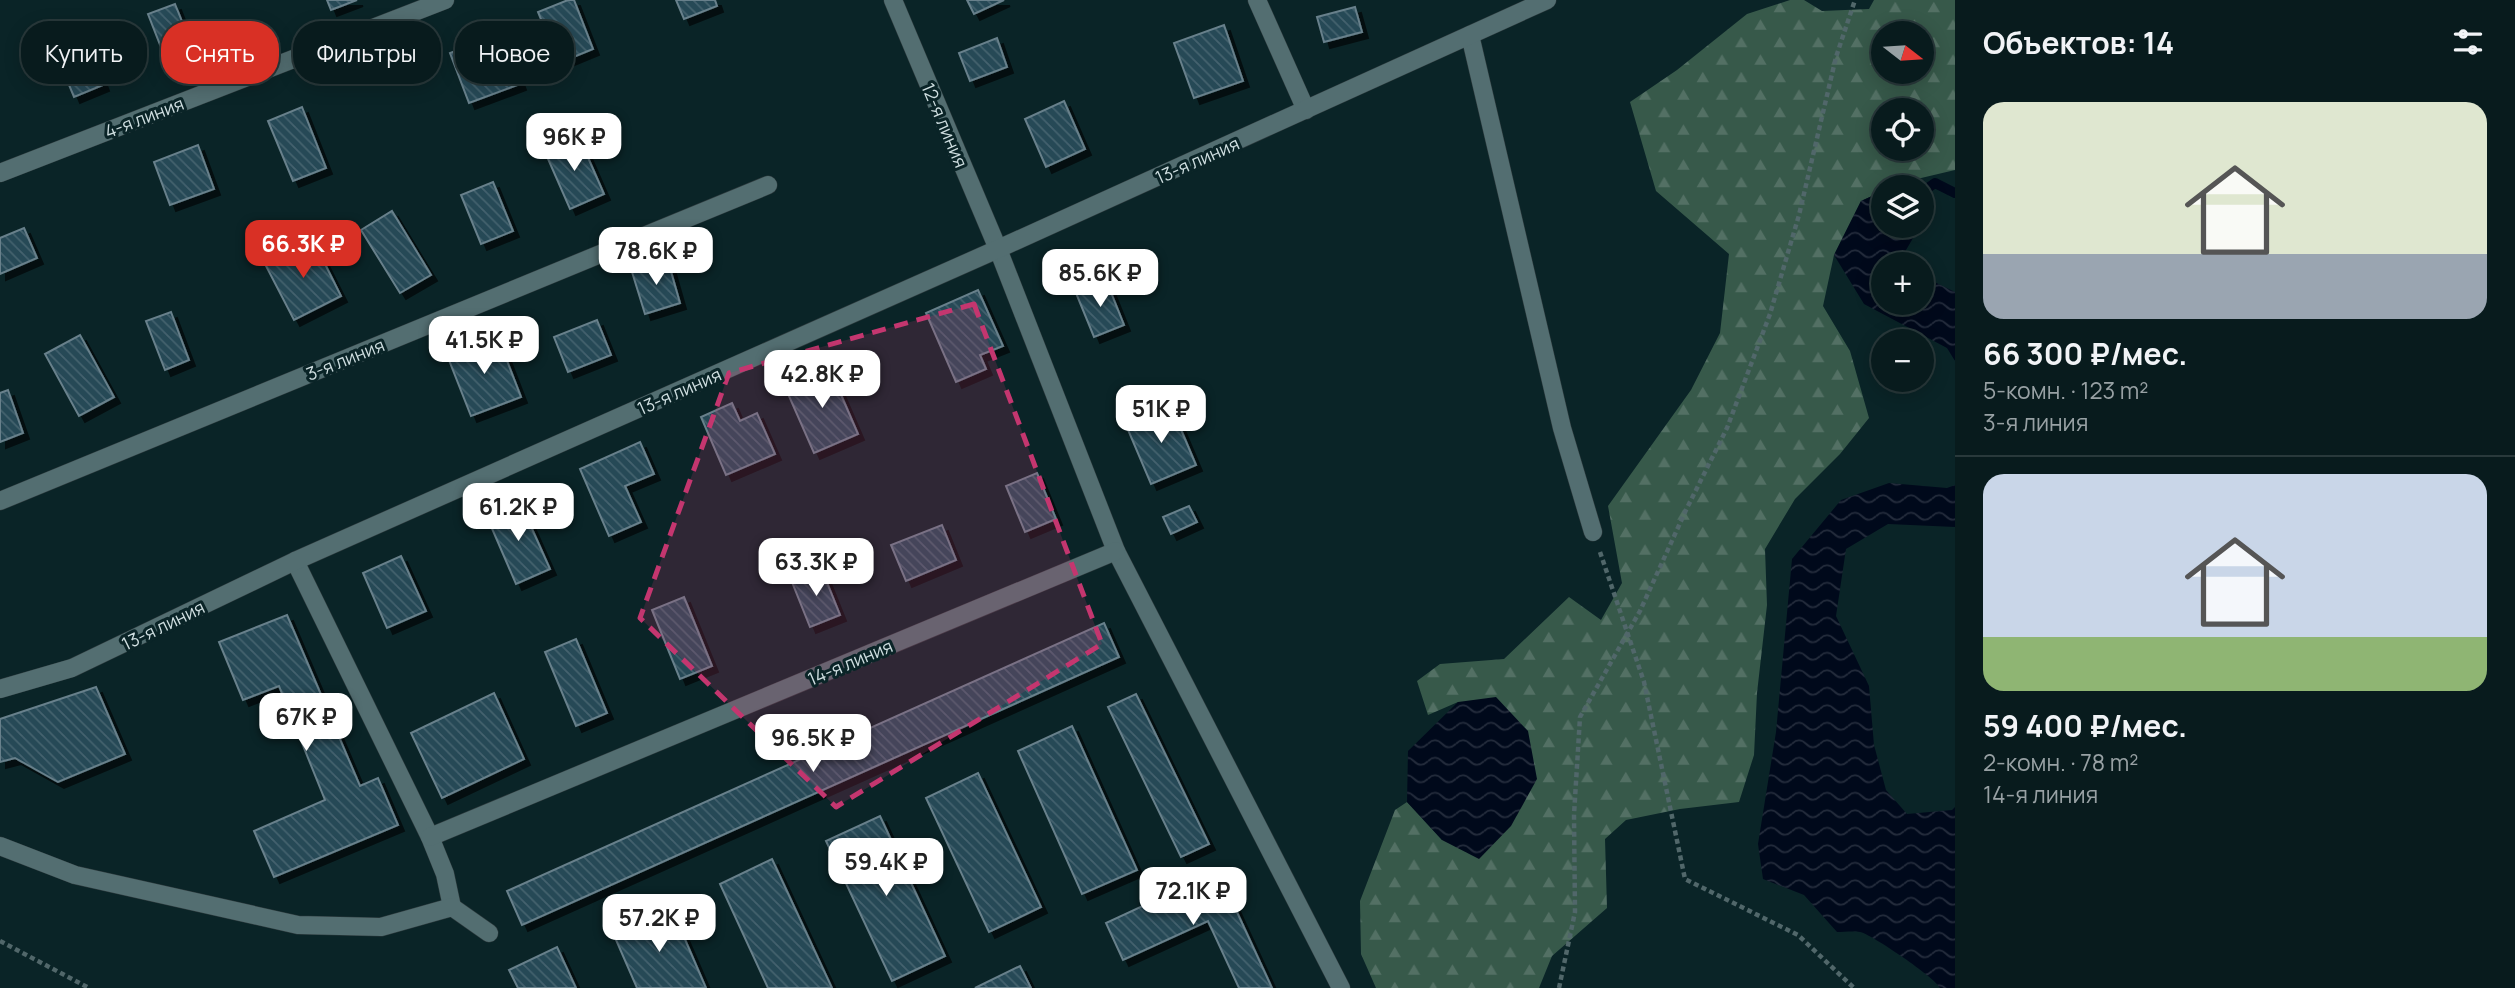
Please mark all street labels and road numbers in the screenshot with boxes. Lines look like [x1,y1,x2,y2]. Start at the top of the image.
street label: 12-я линия [916,79,974,171]
street label: 4-я линия [101,91,187,143]
street label: 13-я линия [1151,131,1243,189]
street label: 3-я линия [302,332,388,386]
street label: 13-я линия [633,362,725,420]
street label: 13-я линия [118,595,208,655]
street label: 14-я линия [804,633,896,691]

